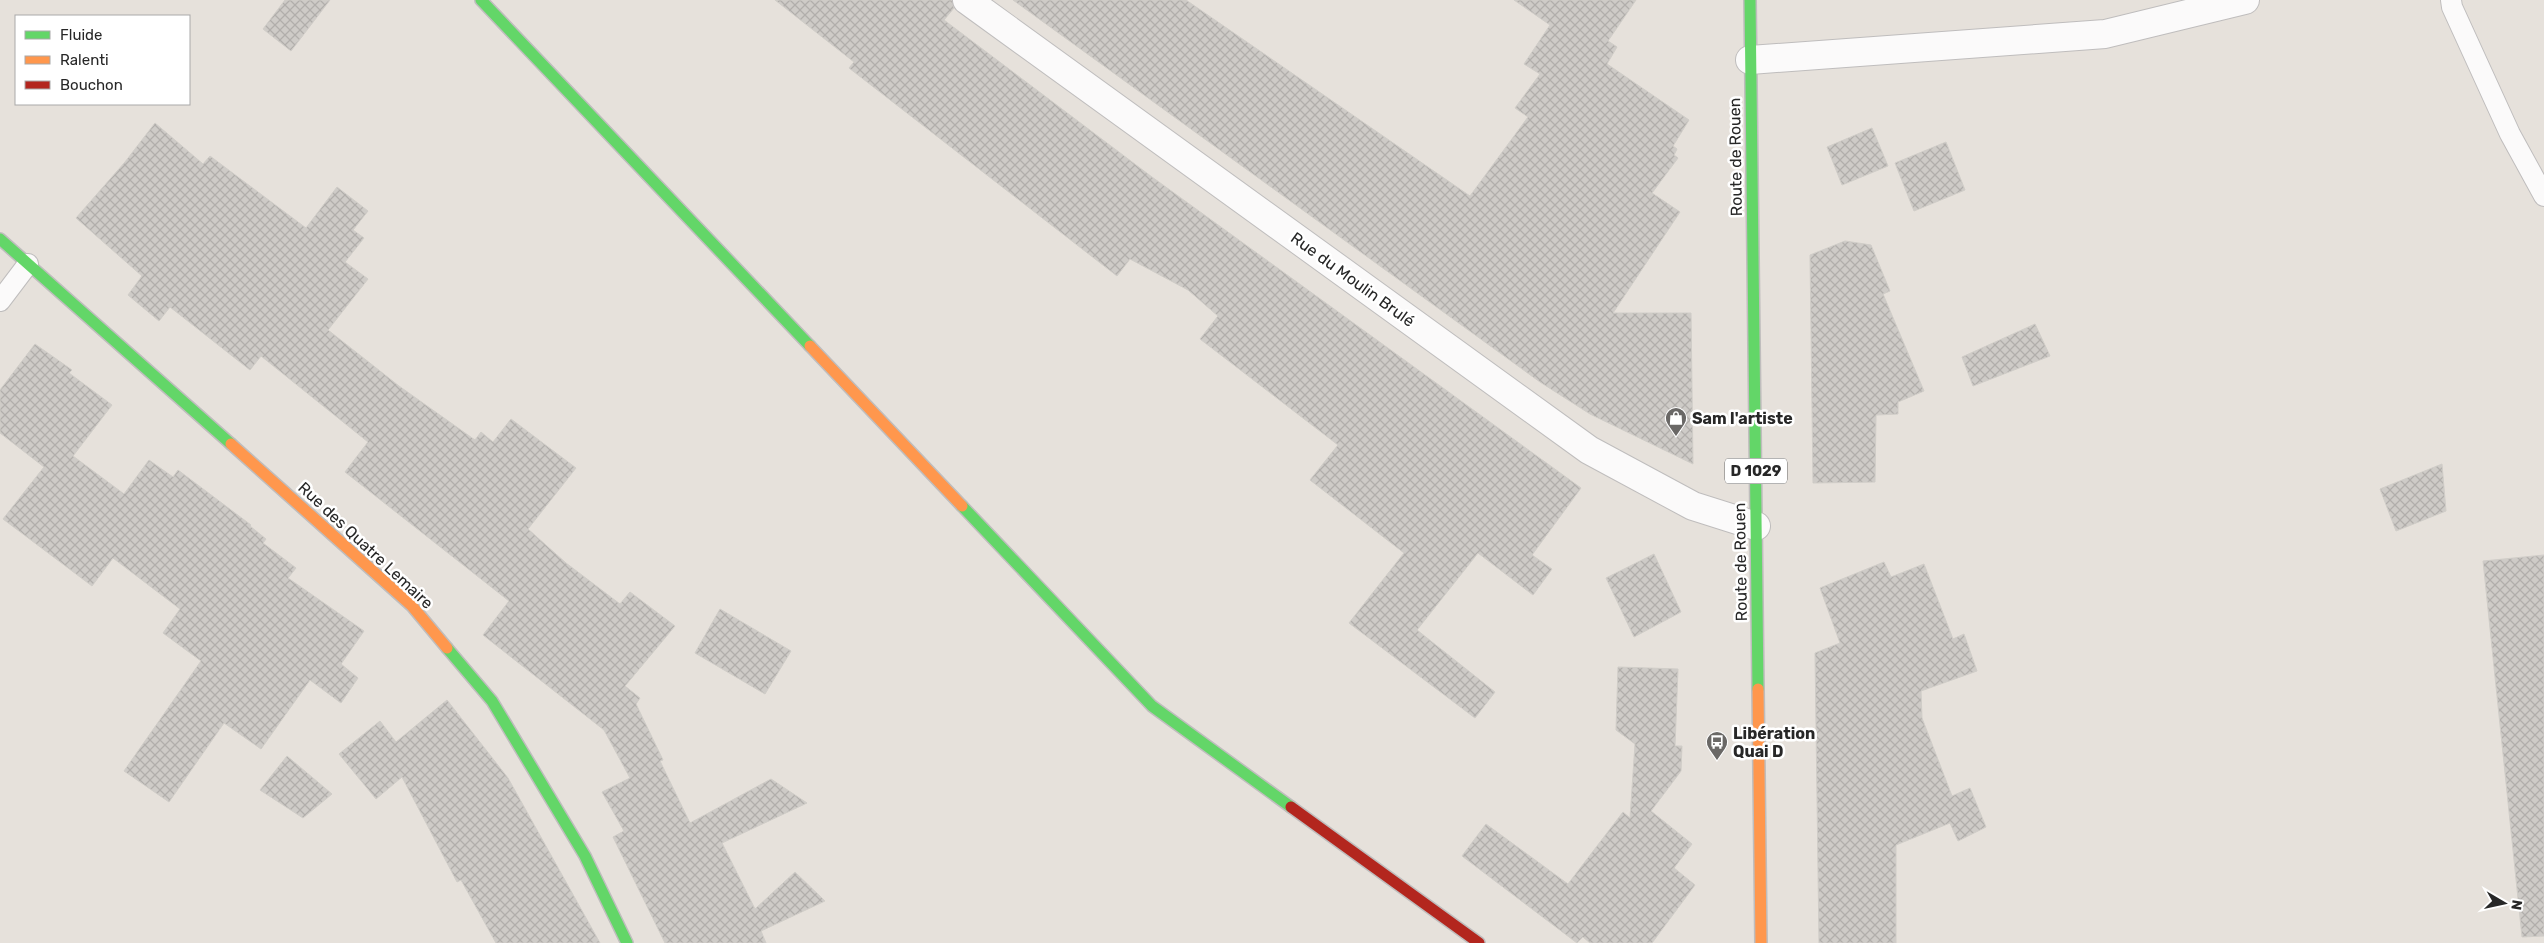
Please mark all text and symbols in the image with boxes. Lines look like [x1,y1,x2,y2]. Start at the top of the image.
legend [15,15,190,105]
text: Fluide [60,26,102,44]
text: Ralenti [60,51,109,69]
text: Bouchon [60,76,123,94]
street label: Route de Rouen [1725,98,1746,216]
street label: Rue du Moulin Brulé [1287,228,1418,331]
shop icon: Sam l'artiste [1664,406,1688,437]
place label: Sam l'artiste [1692,409,1793,428]
road number: D 1029 [1725,458,1787,484]
street label: Rue des Quatre Lemaire [294,478,437,613]
street label: Route de Rouen [1730,503,1751,621]
place label: Libération Quai D [1733,724,1815,761]
bus stop icon: Libération Quai D [1705,730,1729,761]
north arrow [2479,878,2529,928]
text: N [2507,899,2526,911]

